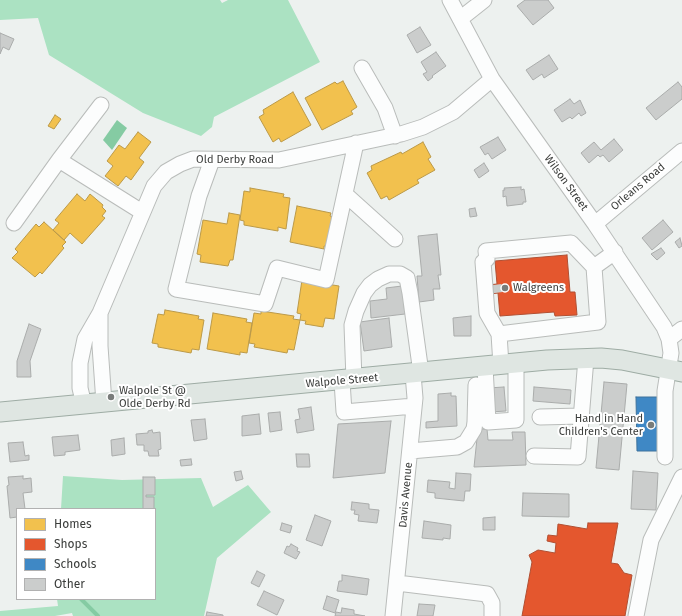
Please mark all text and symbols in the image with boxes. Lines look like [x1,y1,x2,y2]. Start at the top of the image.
street label: Wilson Street [541,152,591,214]
street label: Old Derby Road [196,153,274,167]
street label: Orleans Road [608,160,668,214]
place label: Walgreens [513,281,564,295]
marker: Walgreens [500,283,510,293]
street label: Walpole Street [305,371,379,391]
place label: Walpole St @ Olde Derby Rd [119,384,190,410]
marker: Walpole St @ Olde Derby Rd [106,392,116,402]
place label: Hand in Hand Children's Center [559,412,643,438]
marker: Hand in Hand Children's Center [646,420,656,430]
street label: Davis Avenue [397,462,415,528]
legend [16,508,156,600]
text: Homes [54,517,92,531]
text: Shops [54,537,87,551]
text: Schools [54,557,96,571]
text: Other [54,577,85,591]

